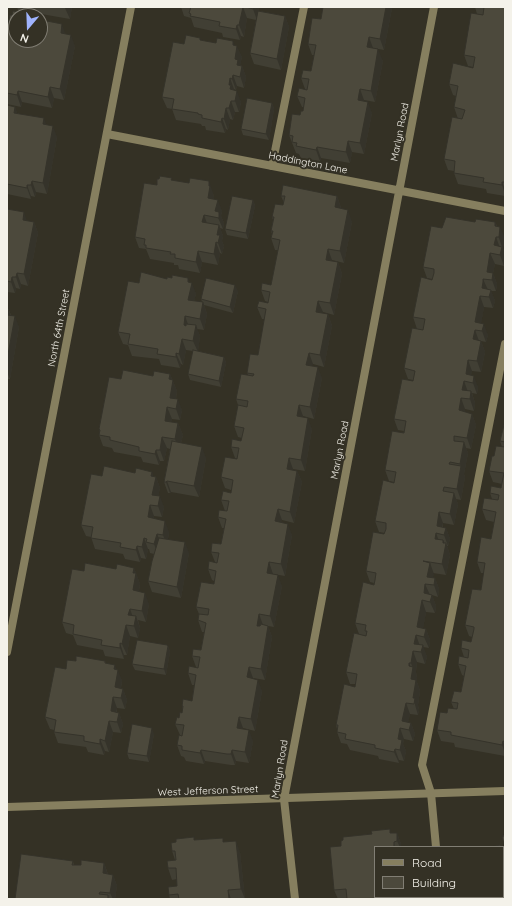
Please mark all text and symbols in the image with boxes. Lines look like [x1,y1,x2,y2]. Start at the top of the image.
north arrow [8,8,48,48]
text: N [18,30,31,46]
street label: Marlyn Road [388,102,412,162]
street label: Haddington Lane [267,149,349,177]
street label: North 64th Street [46,288,72,368]
street label: Marlyn Road [328,420,352,480]
street label: Marlyn Road [269,739,291,799]
street label: West Jefferson Street [158,783,258,799]
legend [374,846,504,898]
text: Road [412,855,442,870]
text: Building [412,875,456,890]

